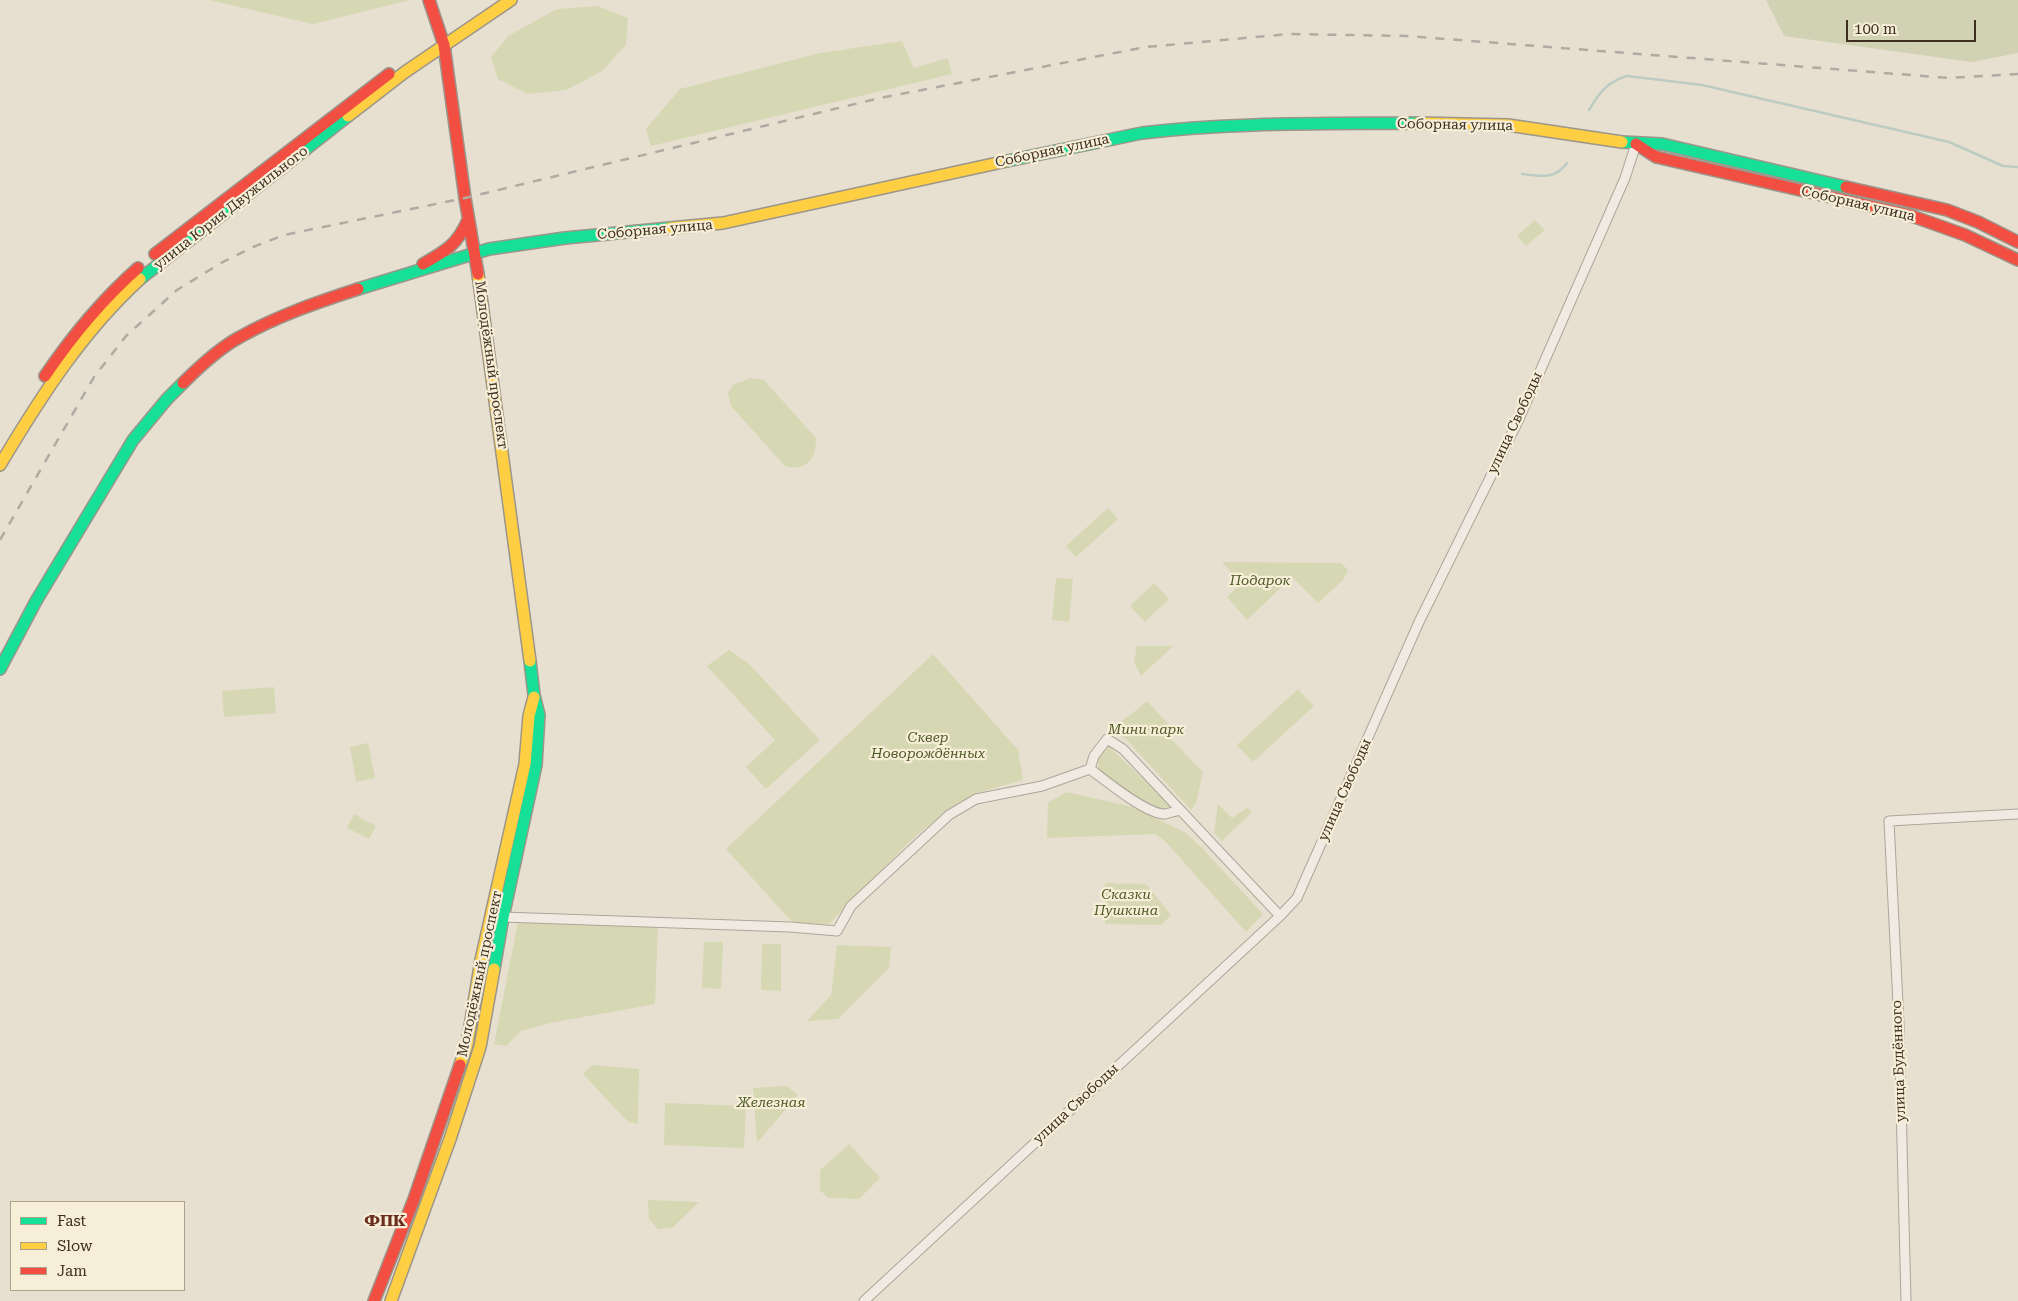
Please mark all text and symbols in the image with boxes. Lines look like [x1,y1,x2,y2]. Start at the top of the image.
scale bar [1848,10,1978,42]
text: 100 m [1854,20,1897,38]
street label: Соборная улица [1397,116,1513,134]
street label: Соборная улица [994,131,1110,171]
street label: улица Юрия Двужильного [151,143,311,273]
street label: Соборная улица [1800,183,1916,225]
street label: Соборная улица [597,217,713,243]
street label: Молодёжный проспект [471,280,511,450]
street label: улица Свободы [1484,369,1546,477]
park label: Подарок [1230,573,1290,589]
park label: Мини парк [1108,722,1184,738]
park label: Сквер Новорождённых [871,730,985,762]
street label: улица Свободы [1315,736,1375,844]
park label: Сказки Пушкина [1094,887,1158,920]
street label: Молодёжный проспект [454,889,506,1059]
street label: улица Будённого [1888,1000,1910,1122]
street label: улица Свободы [1030,1060,1122,1148]
park label: Железная [737,1095,805,1111]
legend [10,1201,185,1291]
district label: ФПК [364,1211,406,1231]
text: Fast [57,1212,86,1230]
text: Slow [57,1237,92,1255]
text: Jam [57,1262,87,1280]

